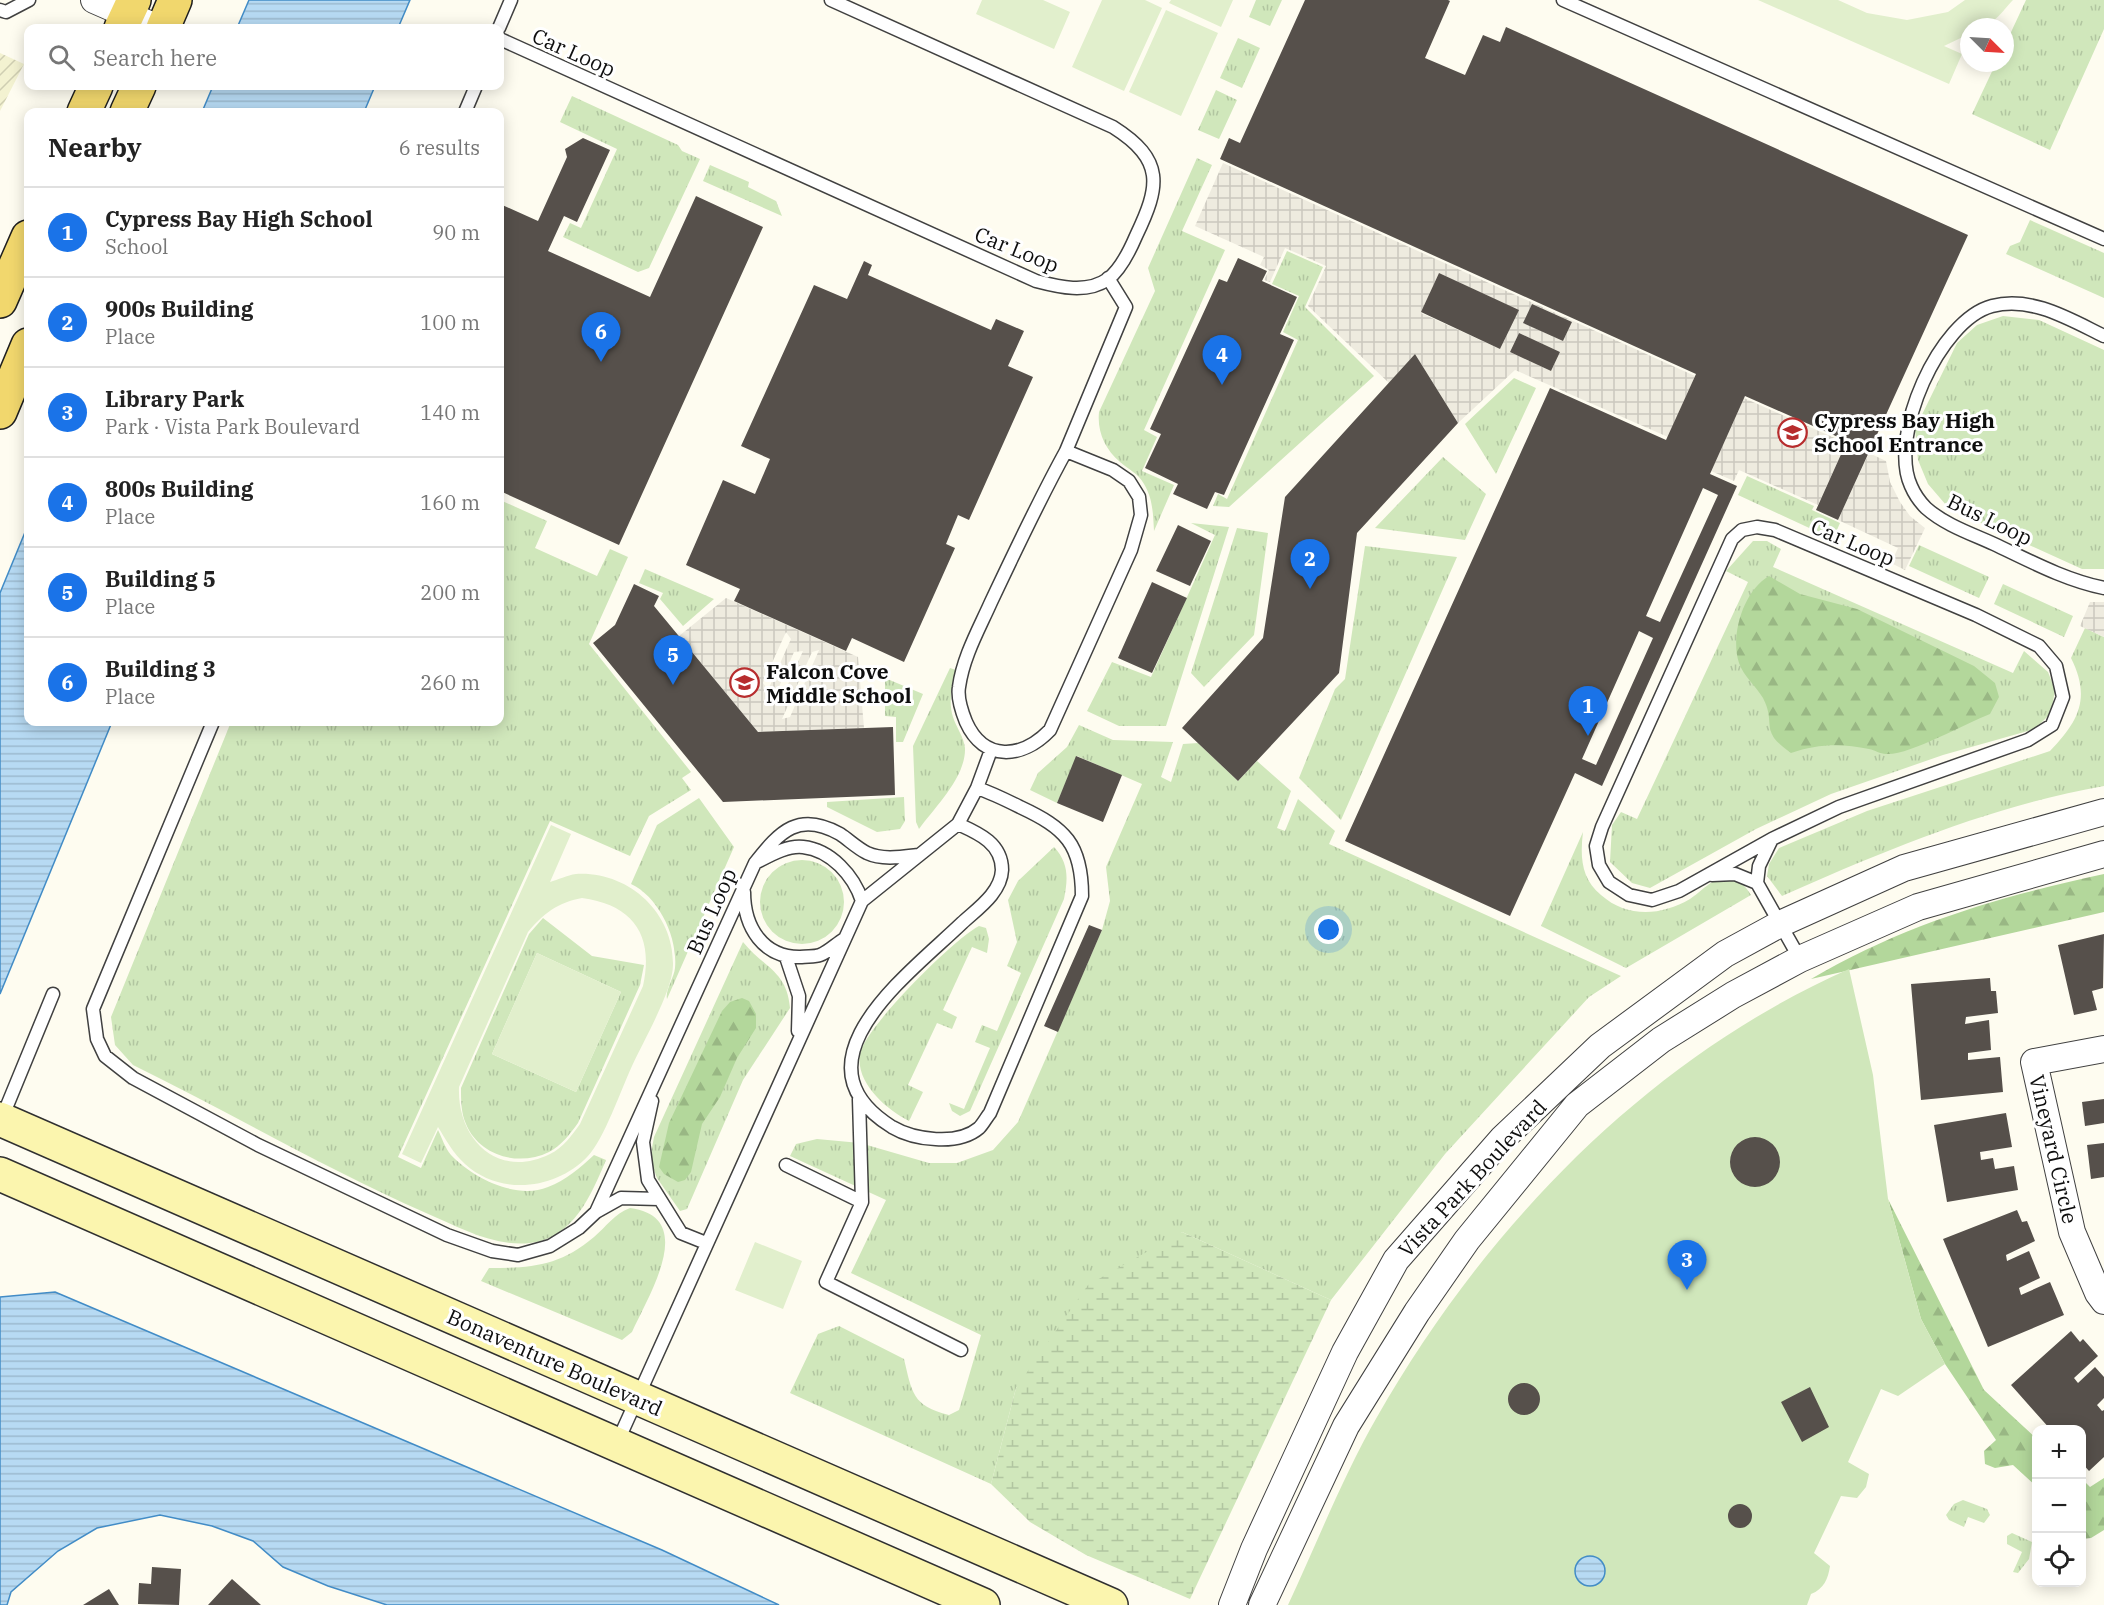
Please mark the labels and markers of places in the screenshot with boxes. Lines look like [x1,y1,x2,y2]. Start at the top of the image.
pin: 6 [582,312,620,362]
pin: 4 [1202,336,1242,385]
place label: Cypress Bay High School Entrance [1814,406,1995,458]
school or university icon: Cypress Bay High School Entrance [1777,416,1809,448]
pin: 2 [1290,540,1330,589]
pin: 5 [654,636,692,685]
place label: Falcon Cove Middle School [766,657,912,709]
school or university icon: Falcon Cove Middle School [729,667,761,699]
pin: 1 [1568,686,1608,736]
pin: 3 [1668,1240,1706,1290]

